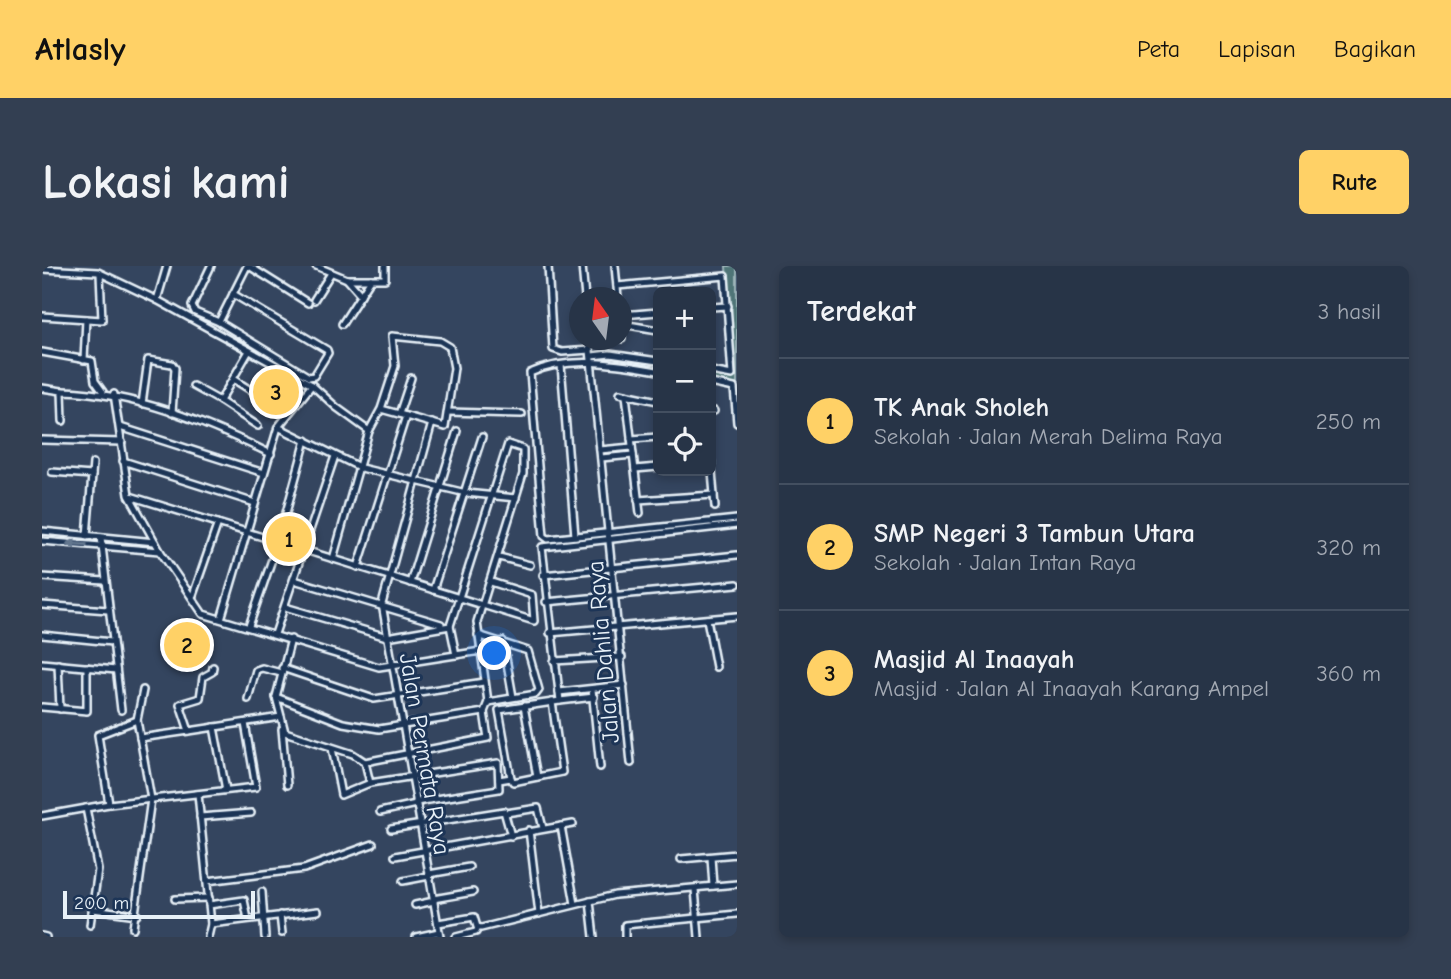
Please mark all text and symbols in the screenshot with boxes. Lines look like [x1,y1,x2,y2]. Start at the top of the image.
text: Atlasly [35,30,126,68]
text: Peta [1137,35,1180,63]
text: Lapisan [1218,35,1296,63]
text: Bagikan [1334,35,1416,63]
button: Rute [1299,150,1409,214]
text: Lokasi kami [42,154,290,210]
north arrow [569,287,632,350]
map controls [653,287,716,476]
button: + [653,287,716,350]
text: Terdekat [807,294,916,329]
text: 3 hasil [1318,298,1381,325]
button: − [653,350,716,413]
pin: 3 [253,366,299,418]
text: TK Anak Sholeh [874,393,1049,423]
text: 1 [825,408,835,435]
text: 250 m [1316,408,1381,435]
button: locate [653,413,716,476]
text: Sekolah · Jalan Merah Delima Raya [874,423,1223,450]
pin: 1 [266,513,312,565]
text: SMP Negeri 3 Tambun Utara [874,519,1195,549]
text: 2 [824,534,836,561]
text: 320 m [1317,534,1381,561]
one-way arrow [66,538,88,549]
text: Sekolah · Jalan Intan Raya [874,549,1136,576]
street label: Jalan Dahlia Raya [581,560,625,744]
pin: 2 [164,619,210,671]
your location [477,636,511,670]
text: Masjid Al Inaayah [874,645,1074,675]
street label: Jalan Permata Raya [393,651,457,857]
text: 3 [824,660,836,687]
text: 360 m [1316,660,1381,687]
text: Masjid · Jalan Al Inaayah Karang Ampel [874,675,1269,702]
scale bar [63,888,256,920]
text: 200 m [74,892,129,914]

